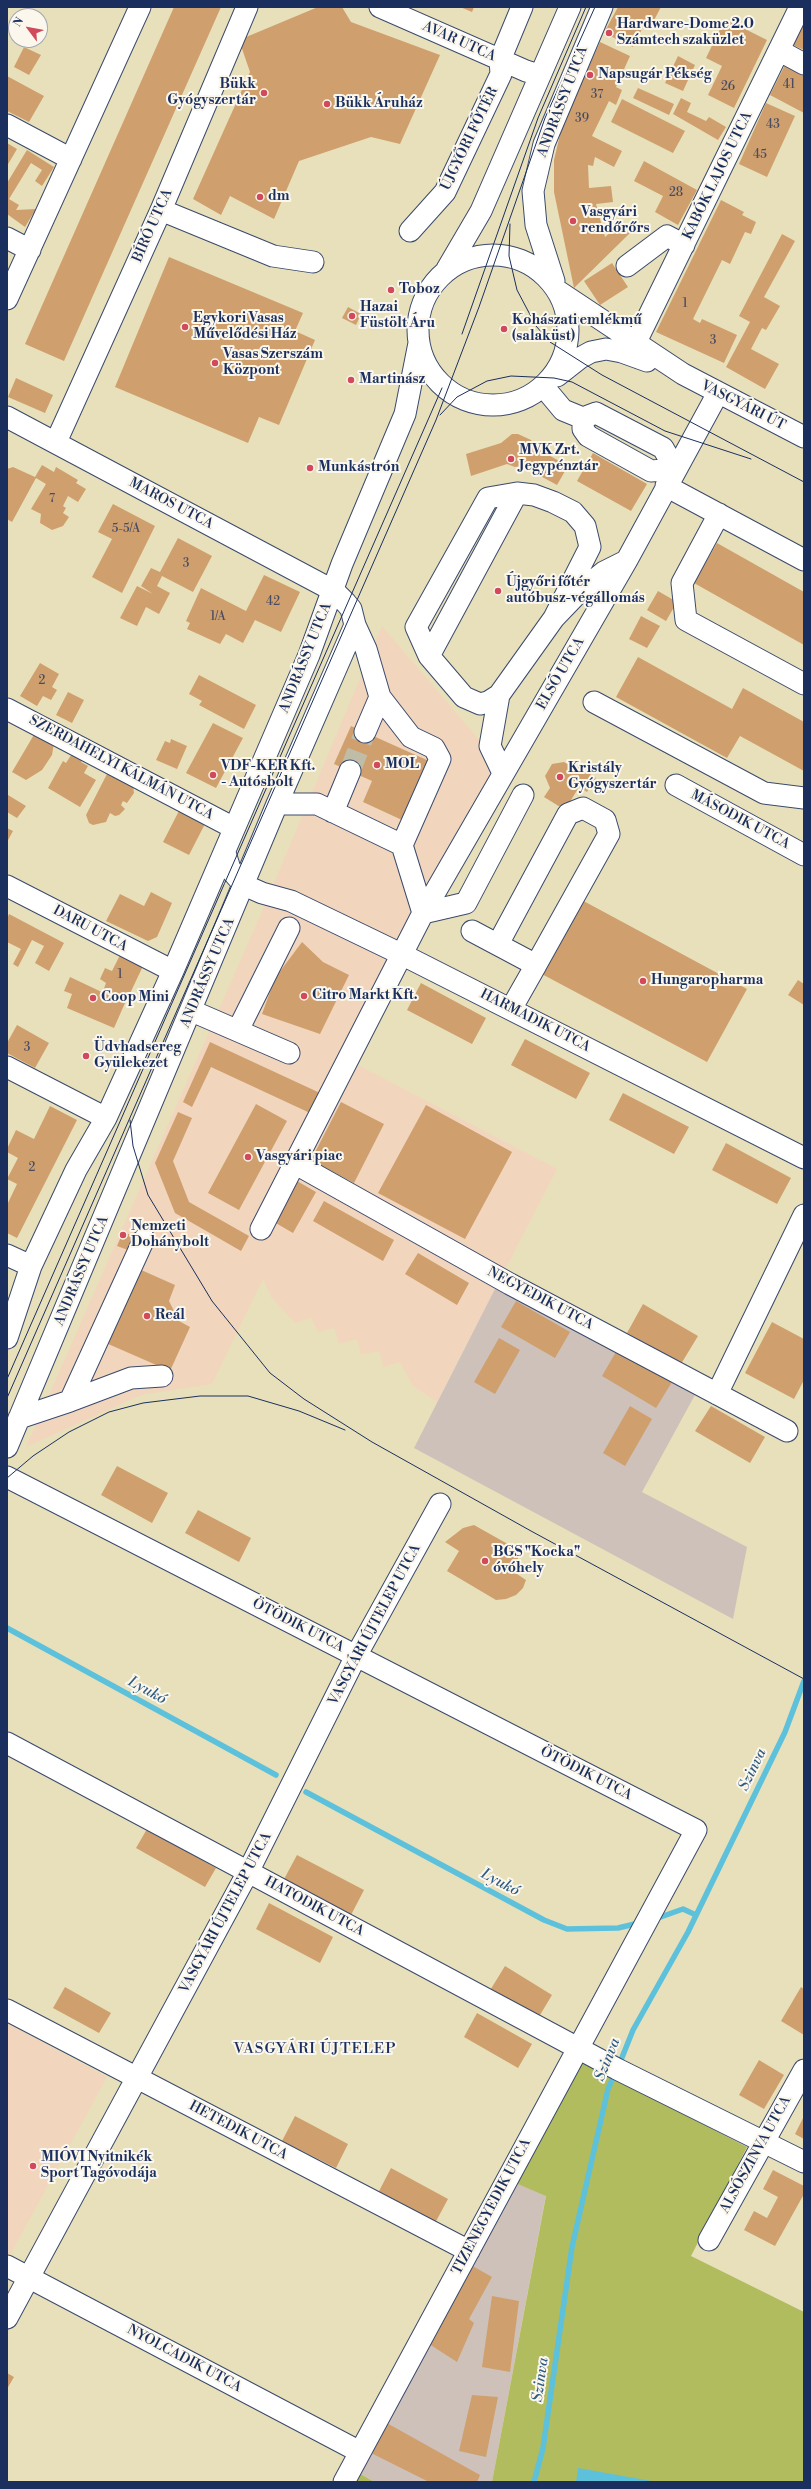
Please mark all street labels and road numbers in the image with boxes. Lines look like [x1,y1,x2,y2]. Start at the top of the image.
street label: AVAR UTCA [420,18,498,66]
street label: ANDRÁSSY UTCA [534,44,592,160]
street label: ÚJGYŐRI FŐTÉR [438,85,502,193]
street label: KABÓK LAJOS UTCA [680,109,756,243]
street label: BÍRÓ UTCA [129,187,177,265]
street label: VASGYÁRI ÚT [698,378,788,434]
street label: MAROS UTCA [126,475,216,533]
street label: ANDRÁSSY UTCA [276,600,336,716]
street label: ELSŐ UTCA [534,635,588,713]
street label: SZERDAHELYI KÁLMÁN UTCA [26,712,216,824]
street label: MÁSODIK UTCA [688,787,792,853]
street label: DARU UTCA [50,902,130,956]
street label: ANDRÁSSY UTCA [177,916,239,1030]
street label: HARMADIK UTCA [477,986,593,1056]
street label: ANDRÁSSY UTCA [51,1214,113,1328]
street label: NEGYEDIK UTCA [484,1264,596,1334]
street label: VASGYÁRI ÚJTELEP UTCA [325,1542,425,1708]
street label: ÖTÖDIK UTCA [249,1596,347,1656]
street label: ÖTÖDIK UTCA [537,1744,635,1804]
street label: VASGYÁRI ÚJTELEP UTCA [176,1830,276,1996]
street label: HATODIK UTCA [261,1874,367,1940]
street label: ALSÓSZINVA UTCA [717,2093,795,2217]
street label: HETEDIK UTCA [186,2098,290,2164]
street label: TIZENEGYEDIK UTCA [449,2136,535,2278]
street label: NYOLCADIK UTCA [124,2322,244,2396]

